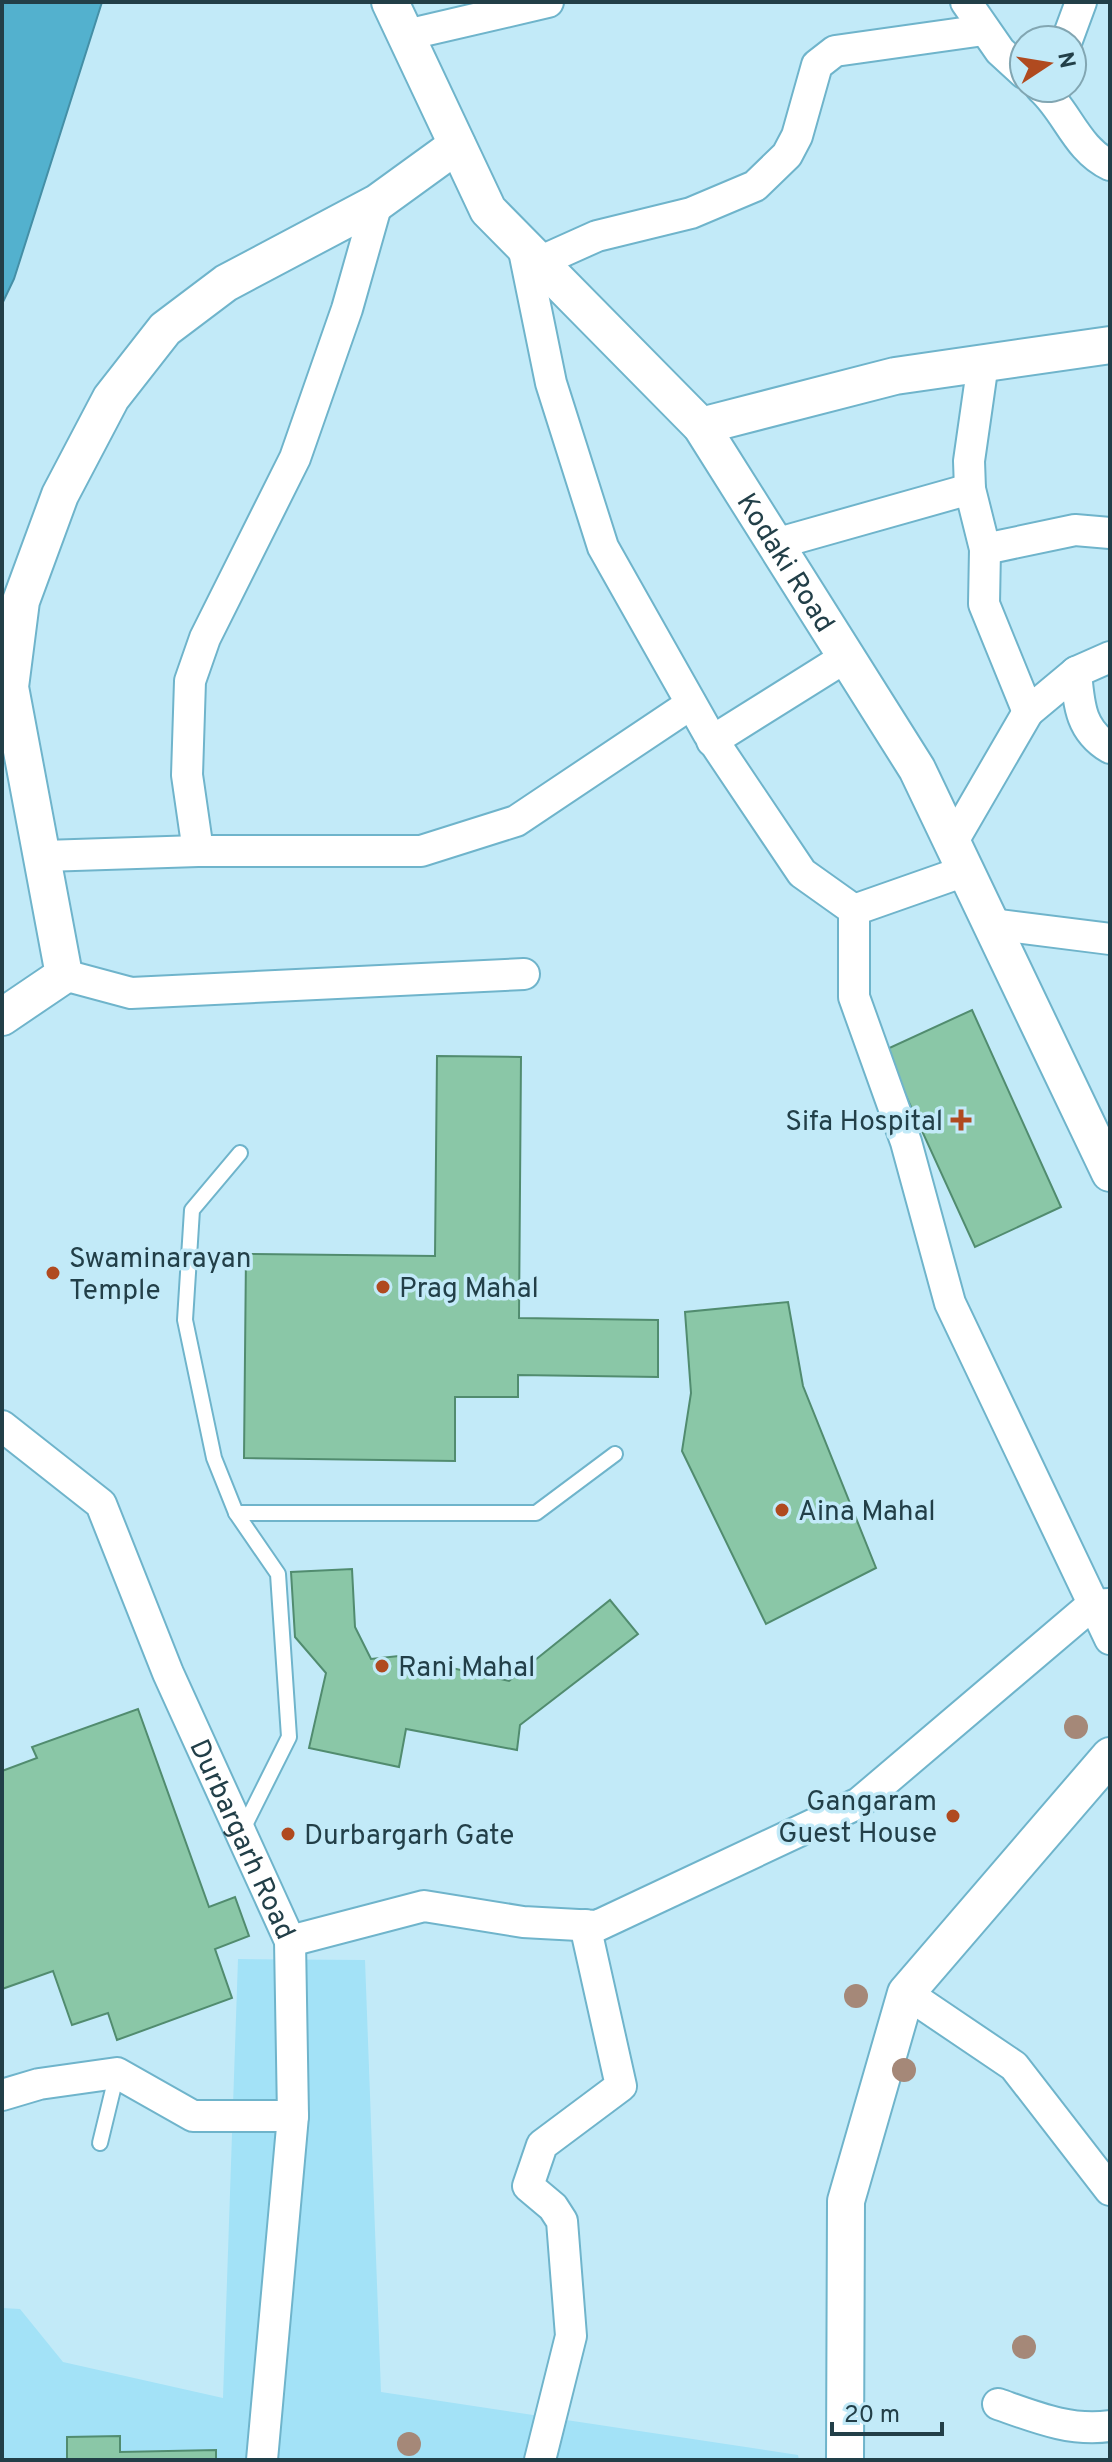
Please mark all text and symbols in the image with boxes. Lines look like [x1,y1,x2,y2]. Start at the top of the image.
north arrow [1008,24,1088,104]
text: N [1050,50,1080,71]
street label: Kodaki Road [727,487,841,640]
place label: Sifa Hospital [785,1105,943,1141]
marker: Sifa Hospital [950,1109,972,1131]
place label: Swaminarayan Temple [69,1242,252,1310]
marker: Swaminarayan Temple [44,1264,62,1282]
place label: Prag Mahal [399,1272,539,1308]
marker: Prag Mahal [374,1278,392,1296]
place label: Aina Mahal [798,1495,936,1531]
marker: Aina Mahal [773,1501,791,1519]
place label: Rani Mahal [398,1651,535,1687]
marker: Rani Mahal [373,1657,391,1675]
street label: Durbargarh Road [180,1734,302,1946]
place label: Gangaram Guest House [778,1785,937,1853]
marker: Gangaram Guest House [944,1807,962,1825]
place label: Durbargarh Gate [304,1819,514,1855]
marker: Durbargarh Gate [279,1825,297,1843]
scale bar [832,2386,942,2436]
text: 20 m [844,2401,900,2431]

